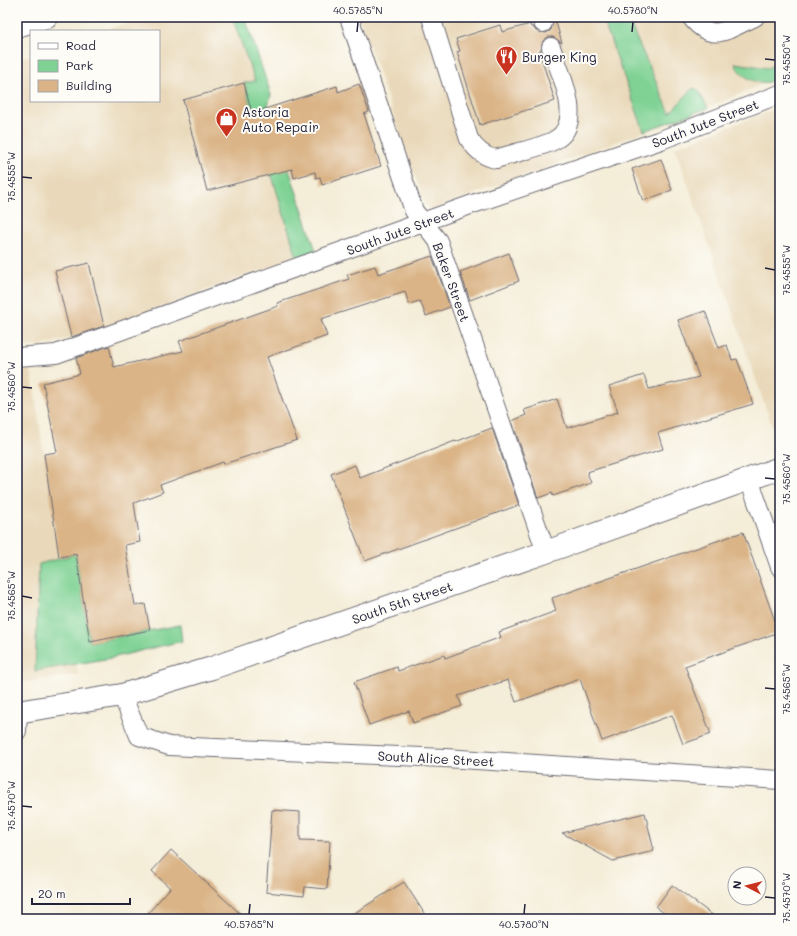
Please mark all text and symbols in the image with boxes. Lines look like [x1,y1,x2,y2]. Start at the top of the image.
text: 40.5785°N [333,3,383,17]
text: 40.5780°N [608,3,658,17]
legend [30,30,160,102]
text: 75.4550°W [779,34,793,85]
text: Road [66,37,96,53]
restaurant icon: Burger King [493,43,519,76]
place label: Burger King [522,48,597,65]
text: Park [66,57,93,73]
text: Building [66,77,112,93]
street label: South Jute Street [649,95,761,151]
place label: Astoria Auto Repair [242,103,319,135]
shop icon: Astoria Auto Repair [213,105,239,138]
text: 75.4555°W [4,152,18,202]
street label: South Jute Street [344,204,456,258]
street label: Baker Street [430,240,474,324]
text: 75.4555°W [779,245,793,295]
text: 75.4560°W [4,361,18,412]
text: 75.4560°W [779,453,793,504]
text: 75.4565°W [4,571,18,621]
street label: South 5th Street [349,577,455,627]
text: 75.4565°W [779,664,793,714]
street label: South Alice Street [377,746,495,770]
text: 75.4570°W [4,781,18,831]
north arrow [727,866,767,906]
text: 75.4570°W [779,873,793,923]
scale bar [32,880,130,906]
text: N [729,880,745,890]
text: 20 m [38,885,66,901]
text: 40.5785°N [224,917,274,931]
text: 40.5780°N [499,917,549,931]

